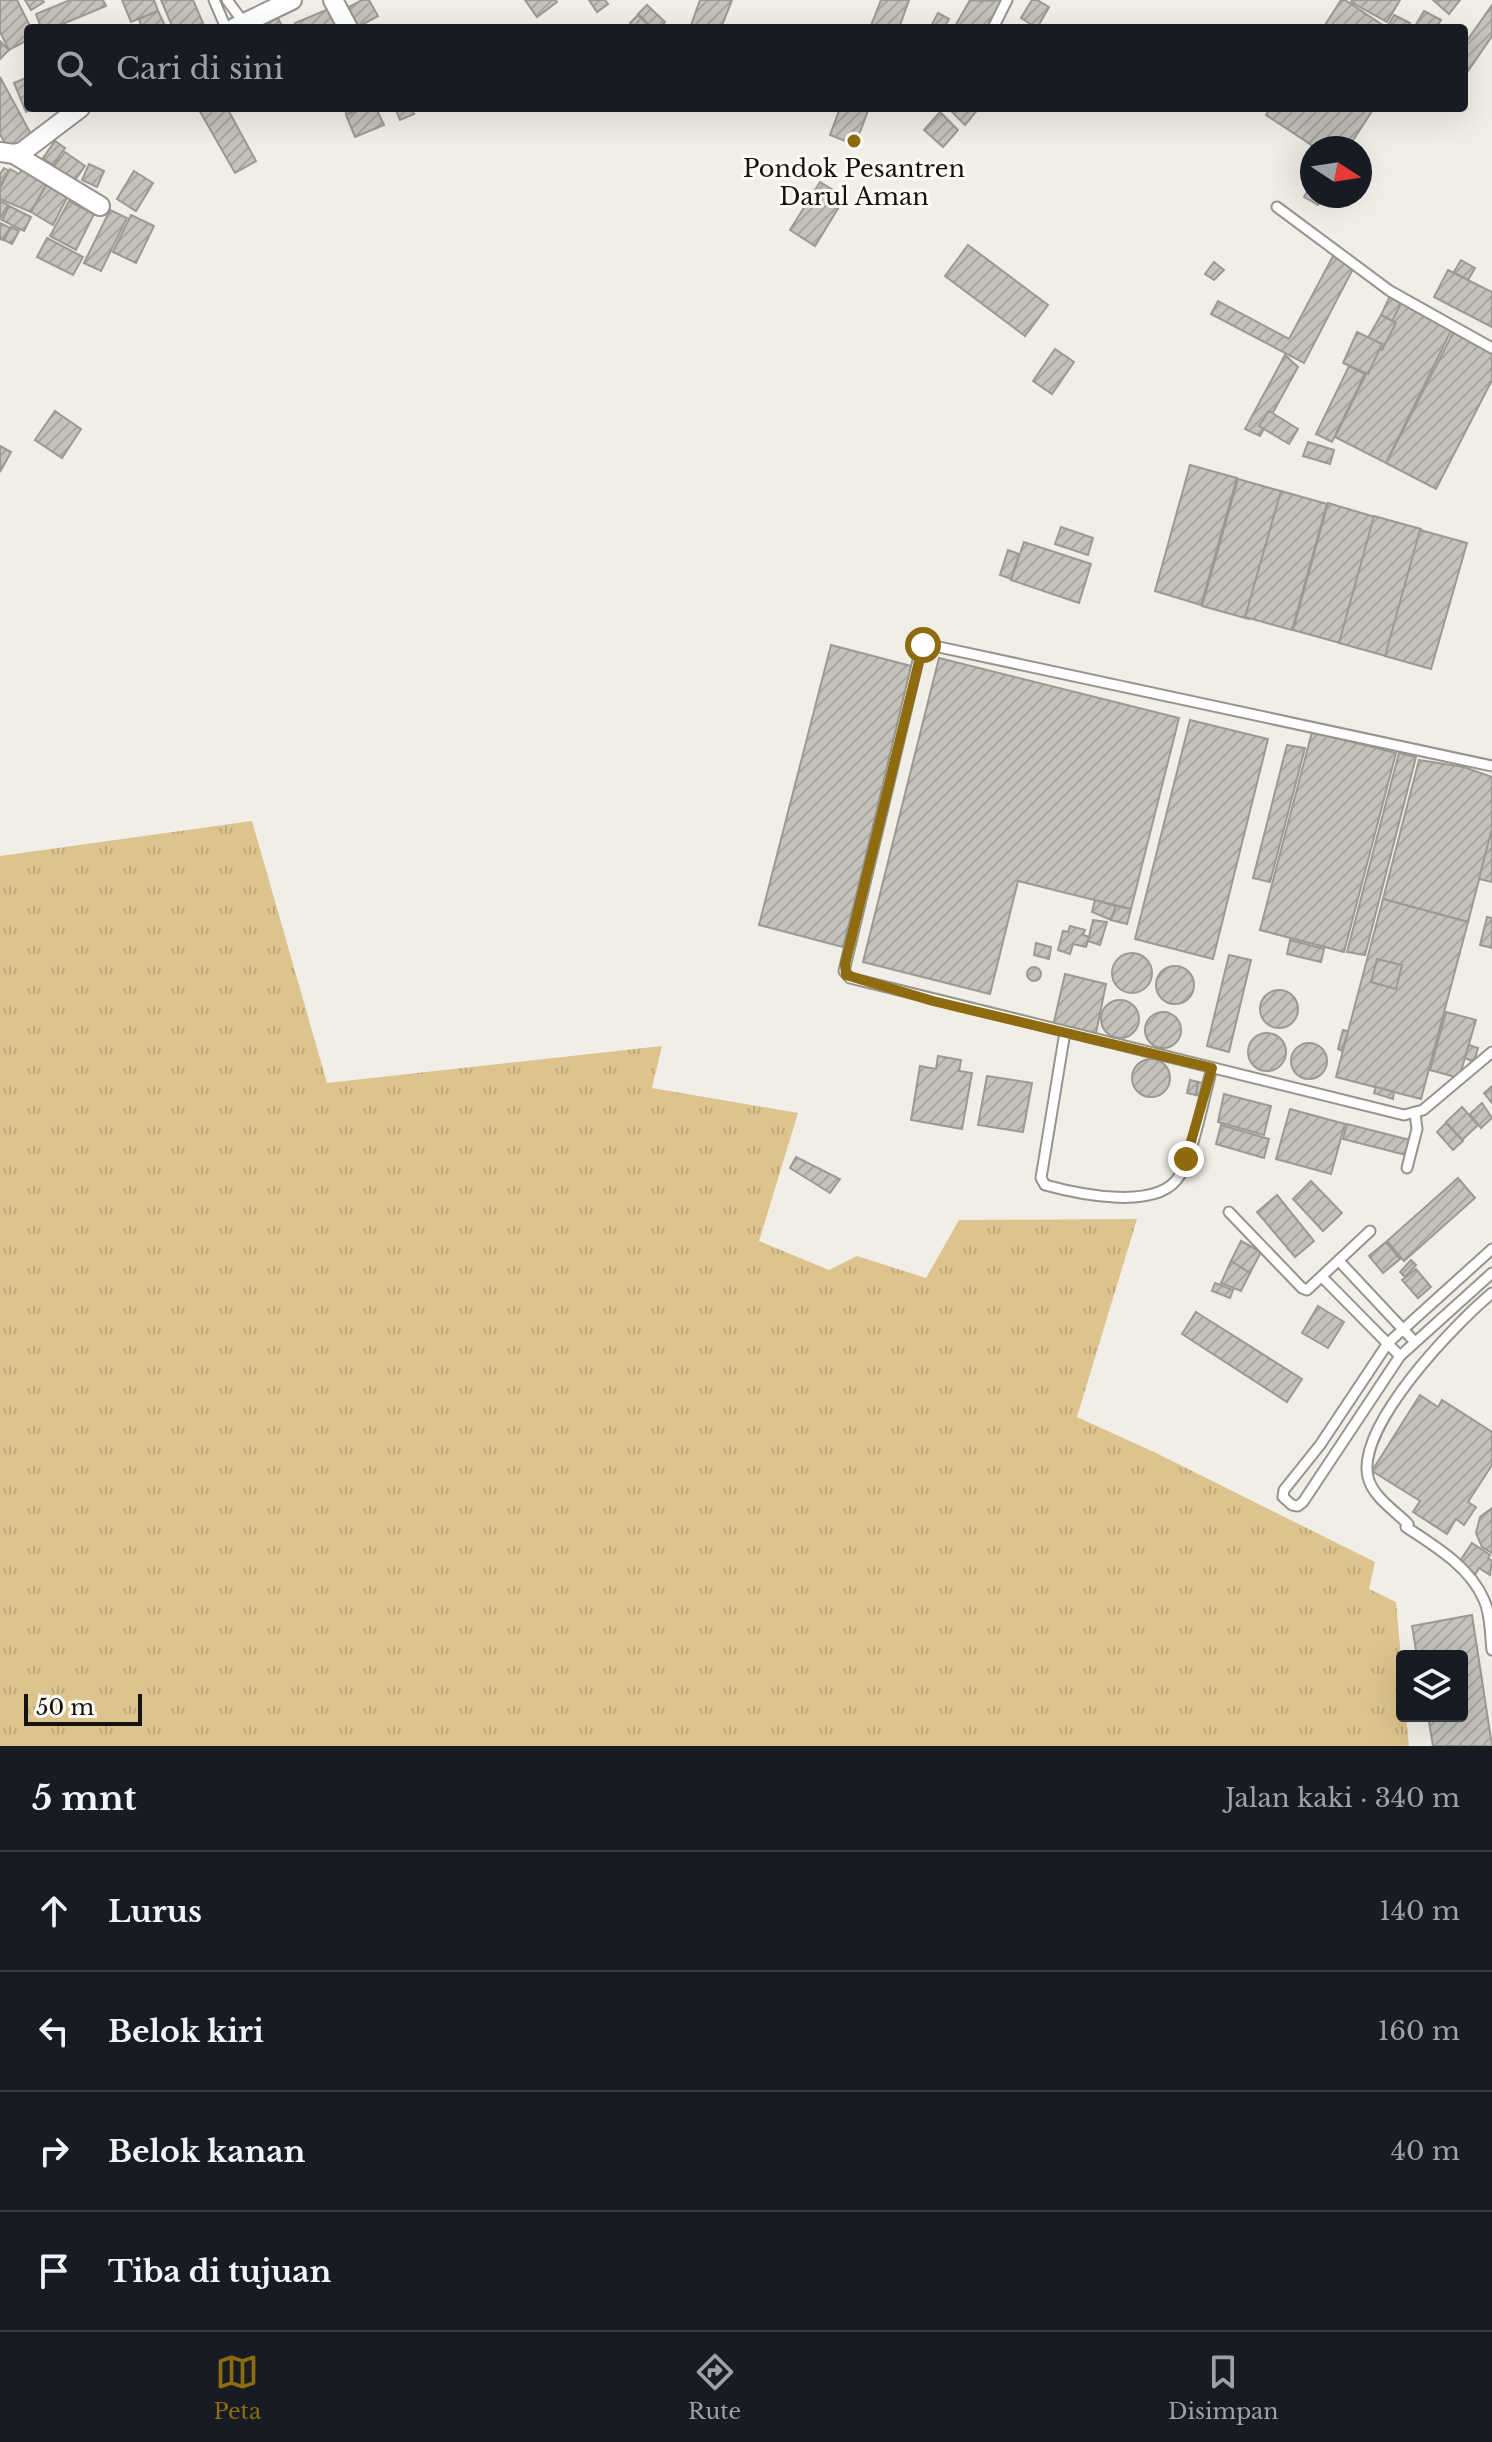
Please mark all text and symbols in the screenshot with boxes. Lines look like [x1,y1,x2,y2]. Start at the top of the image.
search box [24,24,1468,112]
icon: search [52,46,96,90]
text: Cari di sini [116,50,284,87]
marker: Pondok Pesantren Darul Aman [845,132,863,150]
north arrow [1300,136,1372,208]
place label: Pondok Pesantren Darul Aman [743,154,965,211]
route start [905,627,941,663]
route end [1168,1141,1204,1177]
map controls [1396,1650,1468,1722]
button: layers [1396,1650,1468,1722]
scale bar [24,1690,142,1726]
text: 50 m [36,1694,94,1721]
text: 5 mnt [32,1777,137,1819]
text: Jalan kaki · 340 m [1225,1782,1460,1814]
icon: ahead [32,1889,76,1933]
text: Lurus [108,1893,202,1930]
text: 140 m [1379,1895,1460,1927]
icon: left [32,2009,76,2053]
text: Belok kiri [108,2013,264,2050]
text: 160 m [1378,2015,1460,2047]
icon: right [32,2129,76,2173]
text: Belok kanan [108,2133,305,2170]
text: 40 m [1391,2135,1460,2167]
icon: arrive [32,2249,76,2293]
text: Tiba di tujuan [108,2253,331,2290]
tab: Peta [214,2350,261,2425]
tab: Rute [688,2350,741,2425]
tab: Disimpan [1168,2350,1278,2425]

